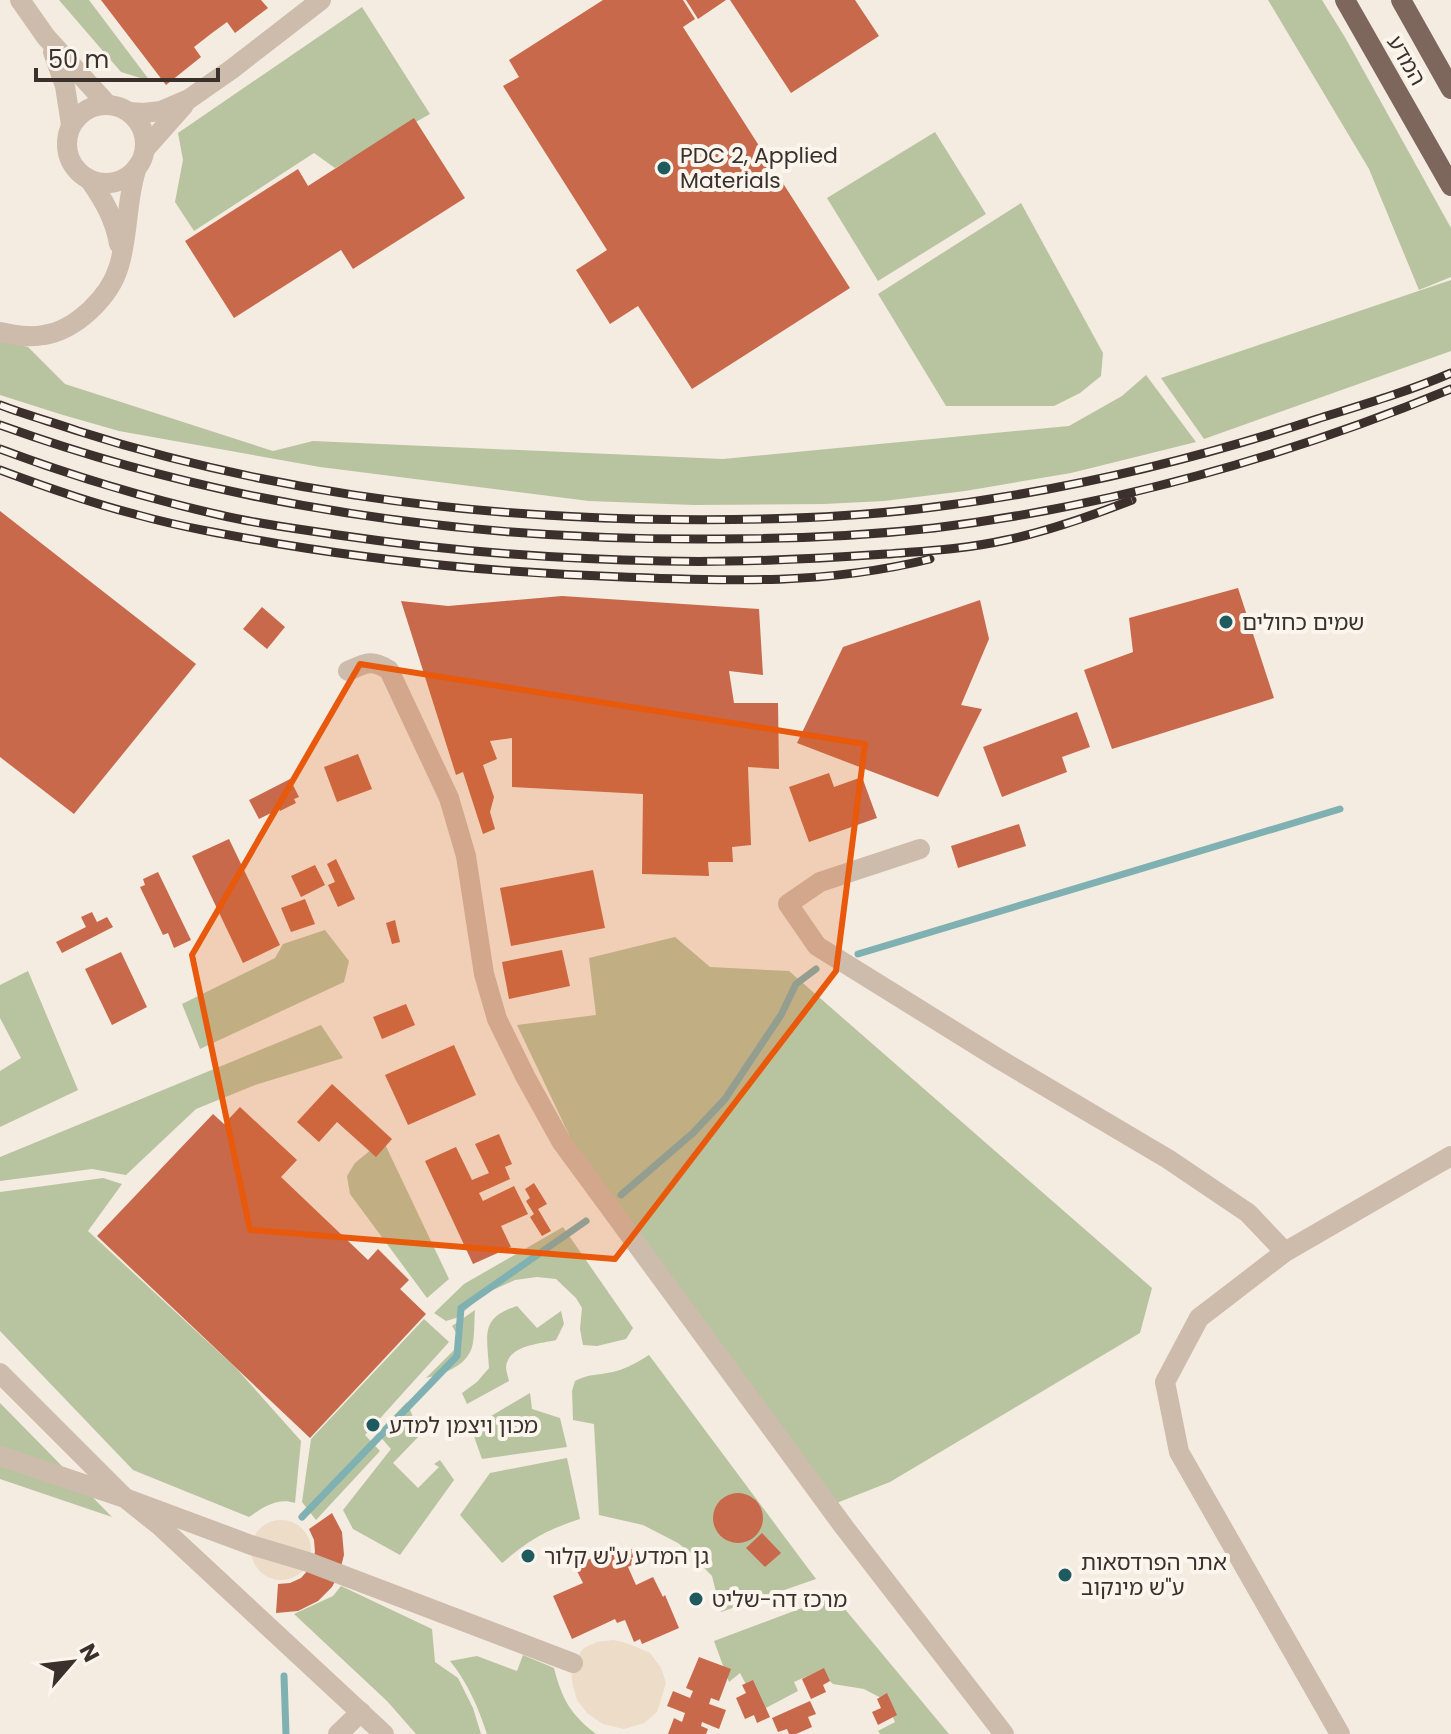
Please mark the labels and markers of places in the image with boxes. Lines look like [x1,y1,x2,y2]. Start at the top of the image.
place label: PDC 2, Applied Materials [680,140,838,196]
marker: PDC 2, Applied Materials [655,159,673,177]
place label: שמים כחולים [1242,607,1364,638]
marker: שמים כחולים [1217,613,1235,631]
place label: מכון ויצמן למדע [389,1410,538,1441]
marker: מכון ויצמן למדע [364,1416,382,1434]
place label: גן המדע ע"ש קלור [544,1541,709,1572]
marker: גן המדע ע"ש קלור [519,1547,537,1565]
place label: אתר הפרדסאות ע"ש מינקוב [1081,1547,1227,1603]
marker: אתר הפרדסאות ע"ש מינקוב [1056,1566,1074,1584]
place label: מרכז דה-שליט [712,1584,847,1615]
marker: מרכז דה-שליט [687,1590,705,1608]

